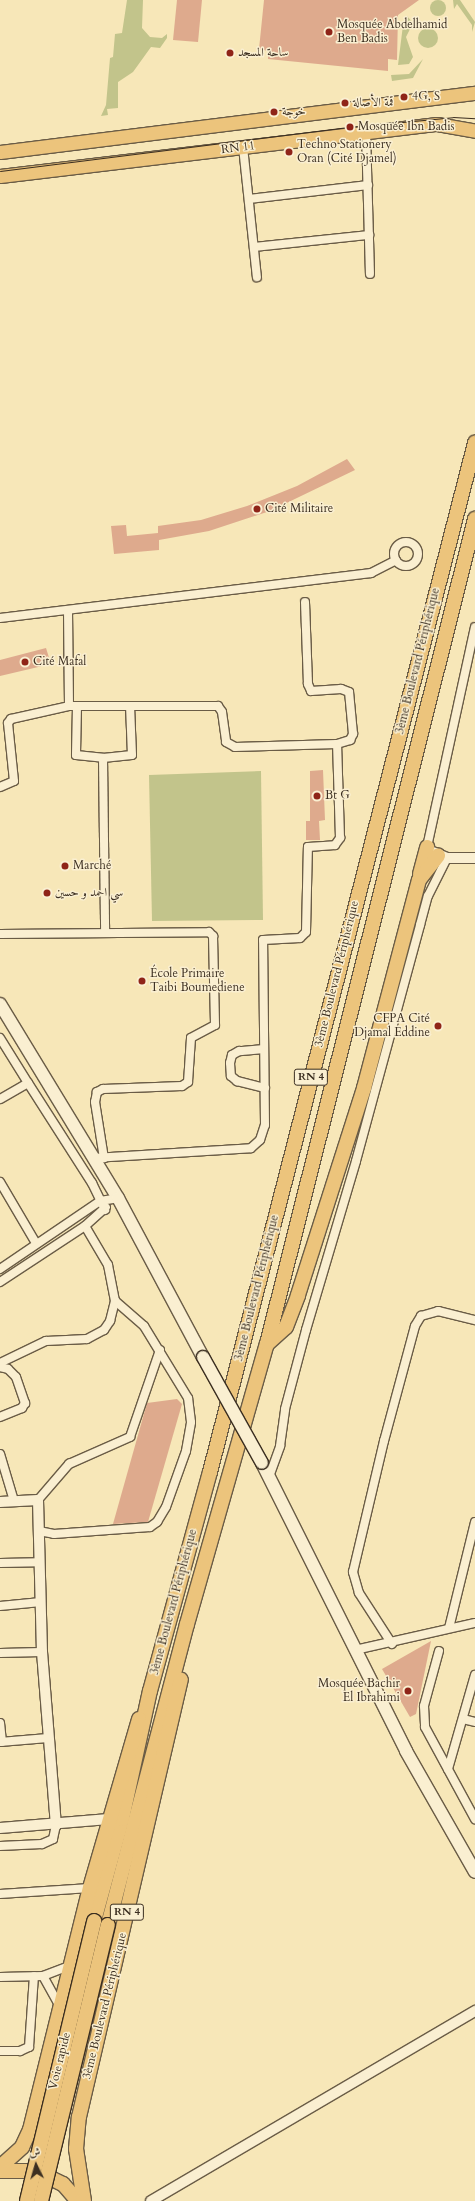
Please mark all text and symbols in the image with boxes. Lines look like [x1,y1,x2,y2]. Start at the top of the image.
place label: Mosquée Abdelhamid Ben Badis [337,18,447,46]
marker: Mosquée Abdelhamid Ben Badis [324,27,334,37]
place label: ساحة المسجد [238,46,288,60]
marker: ساحة المسجد [225,48,235,58]
place label: 4G, S [412,90,440,104]
marker: 4G, S [399,92,409,102]
place label: قمة الأصالة [353,96,393,110]
marker: قمة الأصالة [340,98,350,108]
place label: خوجة [282,105,306,119]
marker: خوجة [269,107,279,117]
place label: Mosquée Ibn Badis [358,120,455,134]
marker: Mosquée Ibn Badis [345,122,355,132]
place label: Techno Stationery Oran (Cité Djamel) [297,138,397,166]
street label: RN 11 [220,139,256,157]
marker: Techno Stationery Oran (Cité Djamel) [284,147,294,157]
place label: Cité Militaire [265,502,333,516]
marker: Cité Militaire [252,504,262,514]
street label: 3ème Boulevard Périphérique [393,586,443,736]
place label: Cité Mafal [33,655,86,669]
marker: Cité Mafal [20,657,30,667]
place label: Bt G [325,789,350,803]
marker: Bt G [312,791,322,801]
place label: Marché [73,859,111,873]
marker: Marché [60,861,70,871]
place label: سي احمد و حسين [55,886,123,900]
marker: سي احمد و حسين [42,888,52,898]
street label: 3ème Boulevard Périphérique [312,899,362,1049]
place label: École Primaire Taibi Boumediene [150,967,245,995]
marker: École Primaire Taibi Boumediene [137,976,147,986]
place label: CFPA Cité Djamal Eddine [354,1012,430,1040]
marker: CFPA Cité Djamal Eddine [433,1021,443,1031]
road number: RN 4 [293,1068,329,1086]
street label: 3ème Boulevard Périphérique [232,1213,282,1363]
street label: 3ème Boulevard Périphérique [148,1528,200,1676]
place label: Mosquée Bachir El Ibrahimi [318,1677,400,1705]
marker: Mosquée Bachir El Ibrahimi [403,1686,413,1696]
road number: RN 4 [109,1903,145,1921]
street label: 3ème Boulevard Périphérique [80,1931,130,2081]
street label: Voie rapide [46,2031,74,2091]
north arrow [16,2145,56,2185]
text: ش [29,2145,41,2160]

